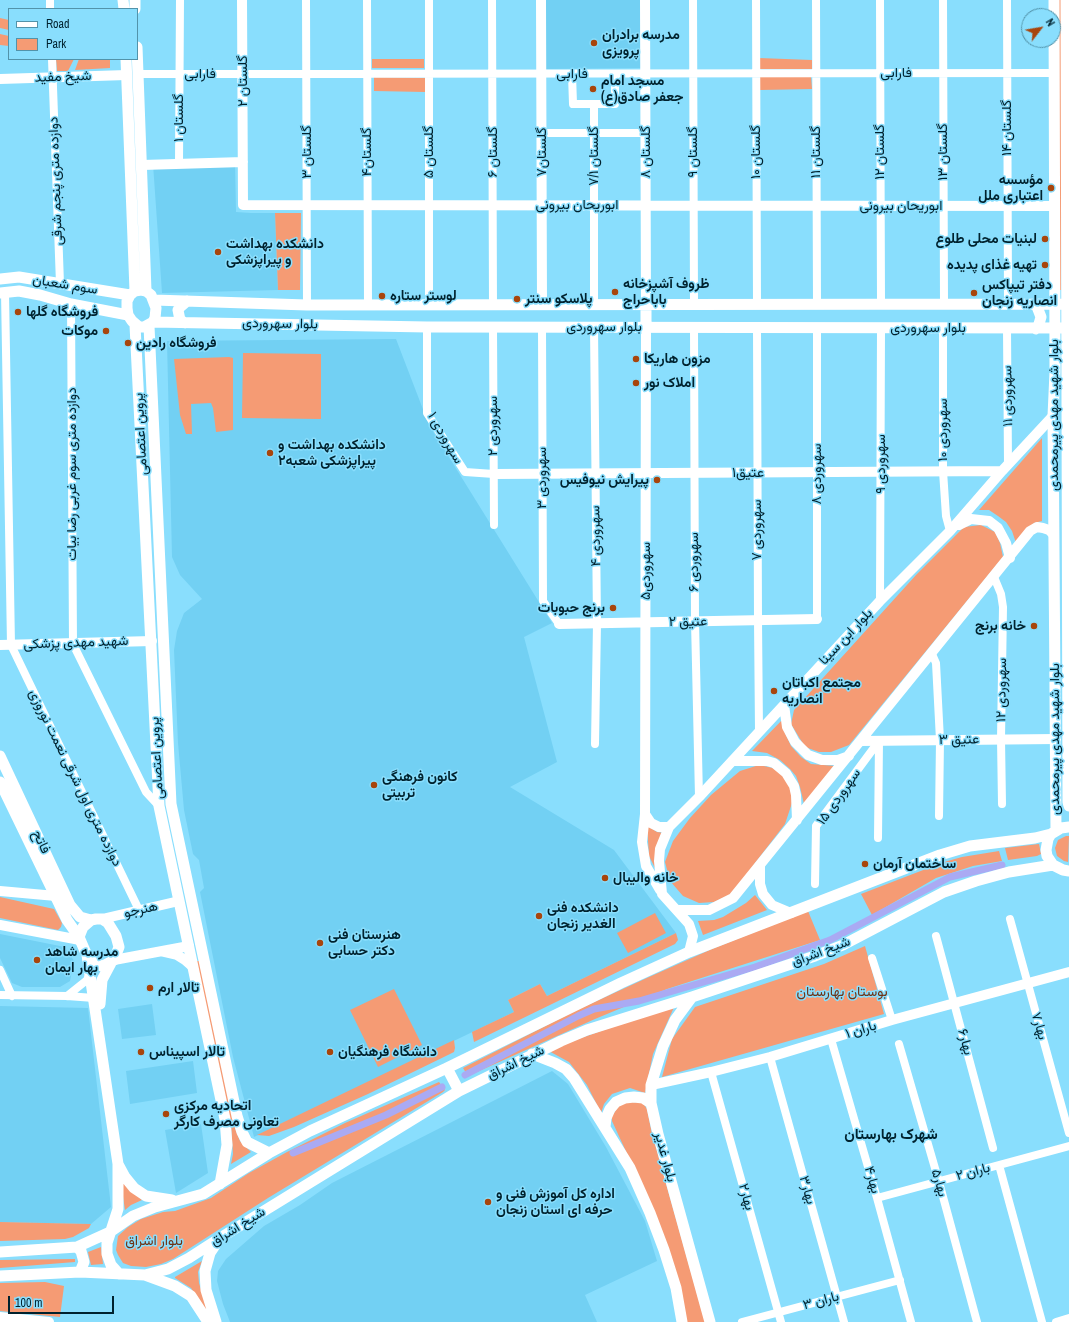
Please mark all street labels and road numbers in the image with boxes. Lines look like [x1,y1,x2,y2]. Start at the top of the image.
street label: گلستان ۲ [235,55,251,107]
street label: فارابی [880,65,912,81]
street label: فارابی [184,66,216,82]
street label: فارابی [556,66,588,82]
street label: شیخ مفید [34,68,92,86]
street label: گلستان ۱ [171,94,187,142]
street label: گلستان ۱۴ [999,100,1015,156]
street label: دوازده متری پنجم شرقی [45,116,67,246]
street label: گلستان ۱۳ [935,123,951,181]
street label: گلستان ۱۲ [872,124,888,180]
street label: گلستان ۳ [299,125,315,179]
street label: گلستان ۱۰ [748,125,764,179]
street label: گلستان ۵ [421,126,437,178]
street label: گلستان ۷/۱ [586,126,602,186]
street label: گلستان ۸ [638,126,654,178]
street label: گلستان ۱۱ [808,126,824,178]
street label: گلستان ۶ [485,127,501,177]
street label: گلستان۷ [534,127,550,177]
street label: گلستان ۹ [685,127,701,177]
street label: گلستان۴ [359,128,375,176]
street label: ابوریحان بیرونی [536,197,618,213]
street label: ابوریحان بیرونی [860,198,942,214]
street label: سوم شعبان [31,272,99,298]
street label: بلوار سهروردی [242,315,318,333]
street label: بلوار سهروردی [566,319,642,335]
street label: بلوار سهروردی [890,320,966,336]
street label: بلوار شهید مهدی پیرمحمدی [1046,339,1062,491]
street label: سهروردی ١١ [999,365,1017,427]
street label: دوازده متری سوم غربی رضا بیات [64,387,80,561]
street label: پروین اعتصامی [130,392,152,476]
street label: سهروردی ۲ [485,396,501,456]
street label: سهروردی ۱۰ [935,399,951,461]
street label: سهروردی ۱ [423,409,467,467]
street label: سهروردی ۹ [873,434,889,494]
street label: سهروردی ۸ [809,443,825,505]
street label: سهروردی ۳ [534,447,550,509]
street label: عتیق۱ [732,465,764,481]
street label: سهروردی ۷ [749,499,765,561]
street label: سهروردی ۴ [587,505,605,567]
street label: سهروردی ۶ [686,532,702,592]
street label: سهروردی۵ [638,542,654,600]
street label: بلوار ابن سینا [816,605,876,669]
street label: عتیق ۲ [668,613,708,631]
street label: شهید مهدی پزشکی [23,633,129,653]
street label: سهروردی ۱۲ [993,658,1011,722]
street label: بلوار شهید مهدی پیرمحمدی [1047,663,1063,815]
street label: دوازده متری اول شرقی نعمت نوروزی [25,687,125,869]
street label: پروین اعتصامی [146,716,168,800]
street label: عتیق ۳ [939,731,979,749]
street label: سهروردی ۱۵ [813,765,865,829]
street label: فاتح [28,828,54,856]
street label: هنرجو [122,898,160,922]
street label: شیخ اشراق [789,933,853,971]
street label: بهار۷ [1027,1010,1051,1042]
street label: باران ۱ [843,1017,879,1043]
street label: بهار۶ [953,1027,977,1057]
street label: شیخ اشراق [485,1042,547,1084]
street label: بلوار غدیر [650,1130,680,1184]
street label: باران ۲ [954,1159,992,1185]
street label: بهار۴ [860,1164,884,1196]
street label: بهار۵ [927,1167,951,1199]
street label: بهار۳ [795,1174,819,1206]
street label: بهار۲ [734,1182,758,1212]
street label: شیخ اشراق [208,1204,268,1250]
street label: باران ۳ [801,1288,841,1314]

